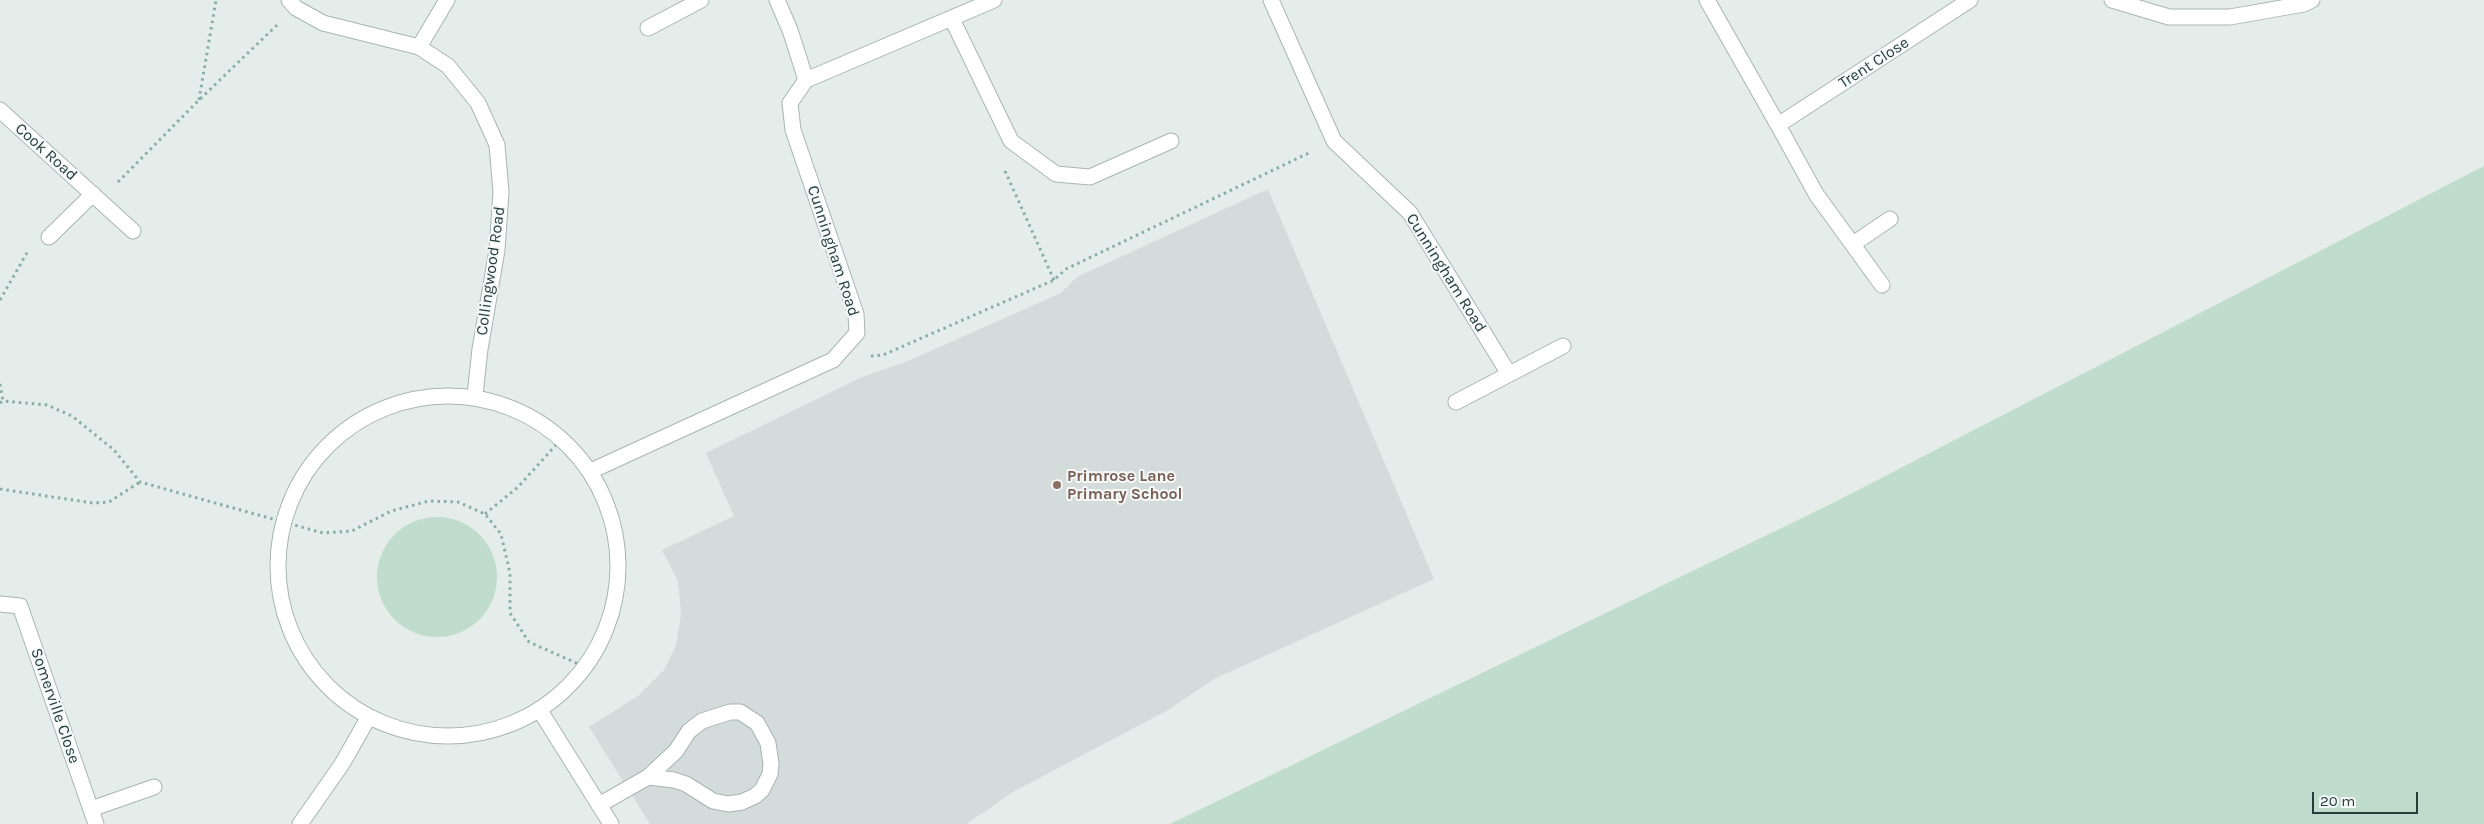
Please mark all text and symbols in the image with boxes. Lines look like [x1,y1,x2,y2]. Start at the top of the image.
street label: Trent Close [1835,33,1913,93]
street label: Cook Road [11,119,81,185]
street label: Cunningham Road [803,183,863,319]
street label: Collingwood Road [472,205,510,337]
street label: Cunningham Road [1402,210,1490,336]
place label: Primrose Lane Primary School [1067,466,1182,504]
marker: Primrose Lane Primary School [1051,479,1063,491]
street label: Somerville Close [26,646,84,766]
scale bar [2314,782,2420,814]
text: 20 m [2320,792,2355,810]

